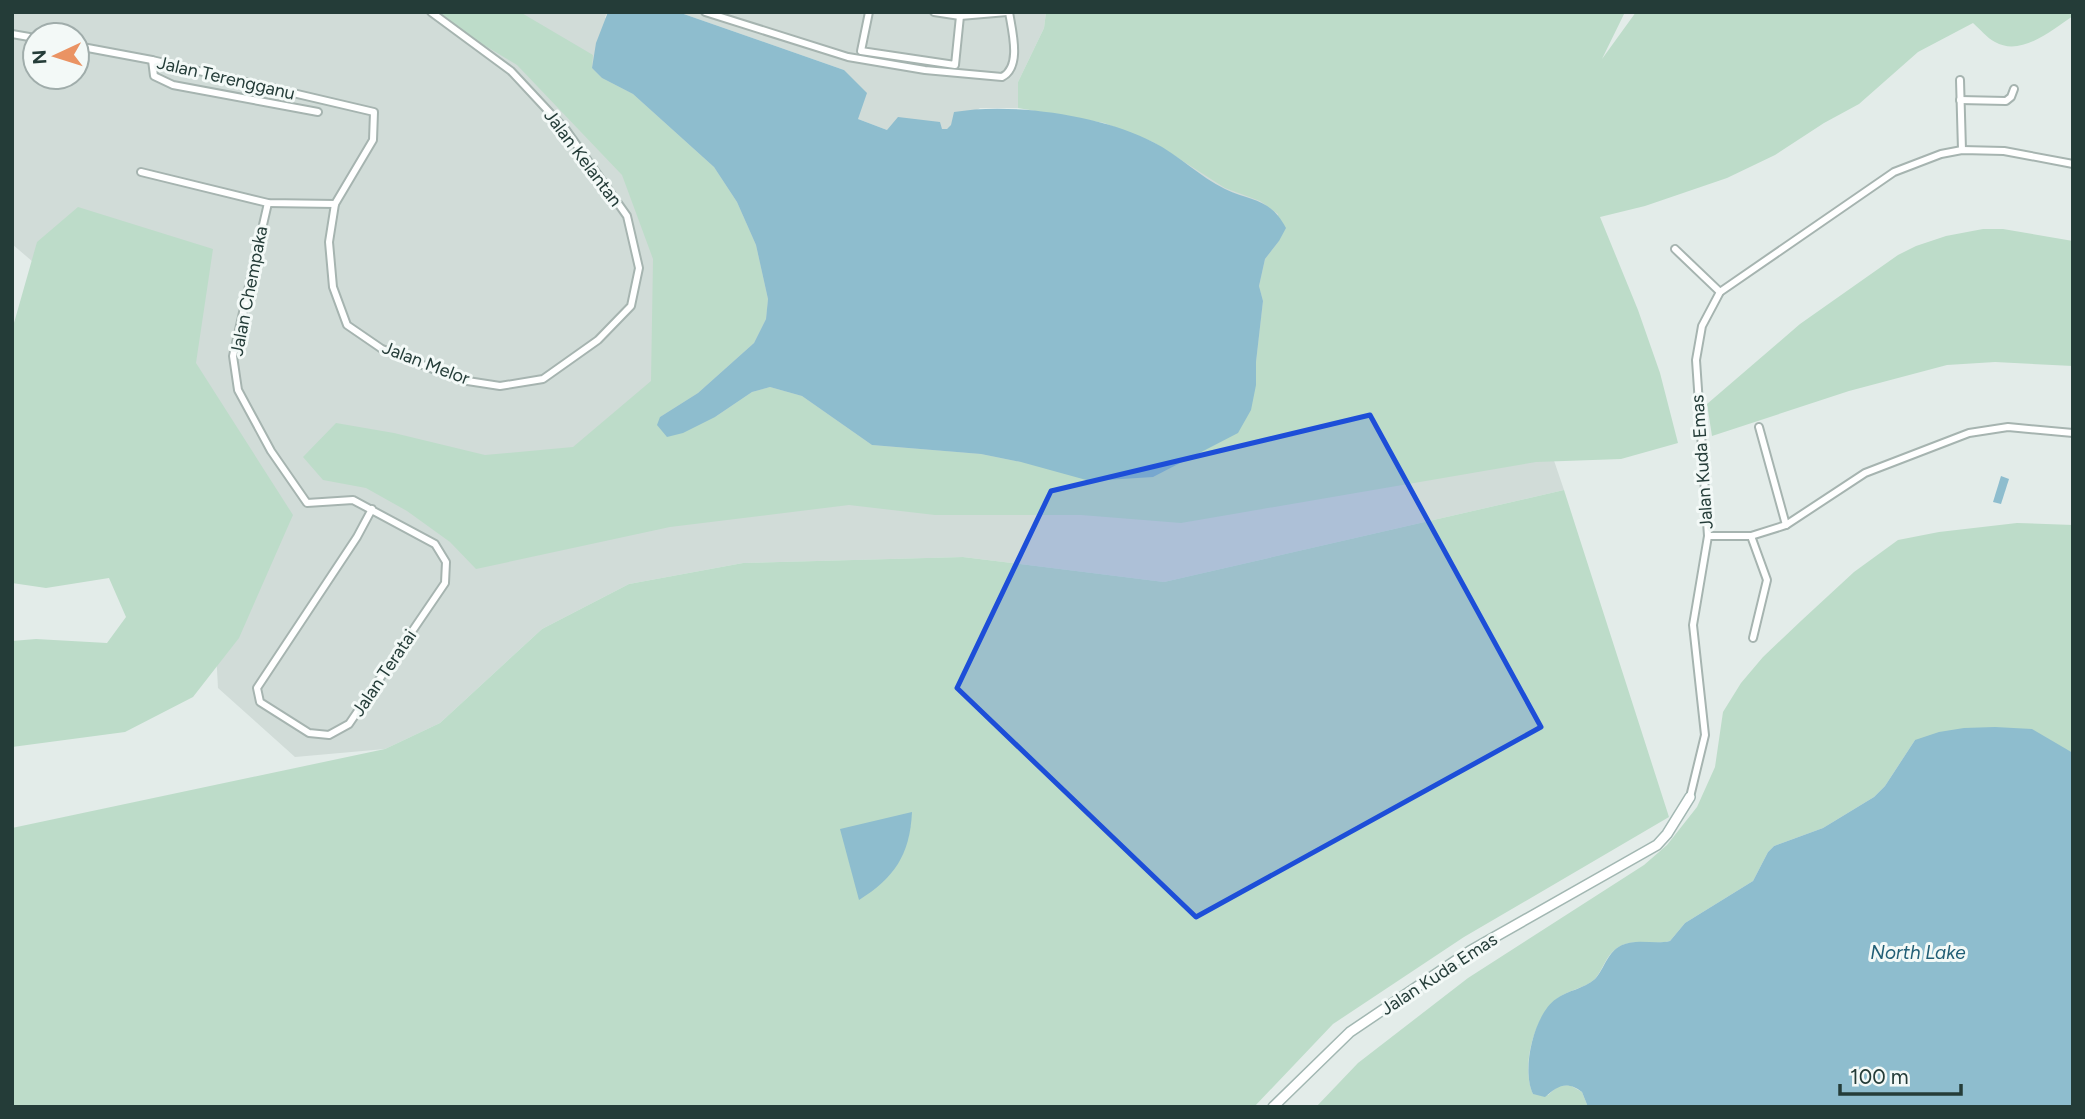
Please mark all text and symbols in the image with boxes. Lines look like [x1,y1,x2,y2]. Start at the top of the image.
north arrow [21,21,91,91]
text: N [28,49,52,65]
street label: Jalan Terengganu [155,51,297,105]
street label: Jalan Kelantan [539,105,627,211]
street label: Jalan Chempaka [226,224,272,358]
street label: Jalan Melor [379,336,473,390]
street label: Jalan Kuda Emas [1686,394,1718,530]
street label: Jalan Teratai [347,625,421,721]
street label: Jalan Kuda Emas [1376,928,1502,1020]
water label: North Lake [1870,941,1966,964]
scale bar [1840,1052,1961,1096]
text: 100 m [1850,1064,1909,1089]

